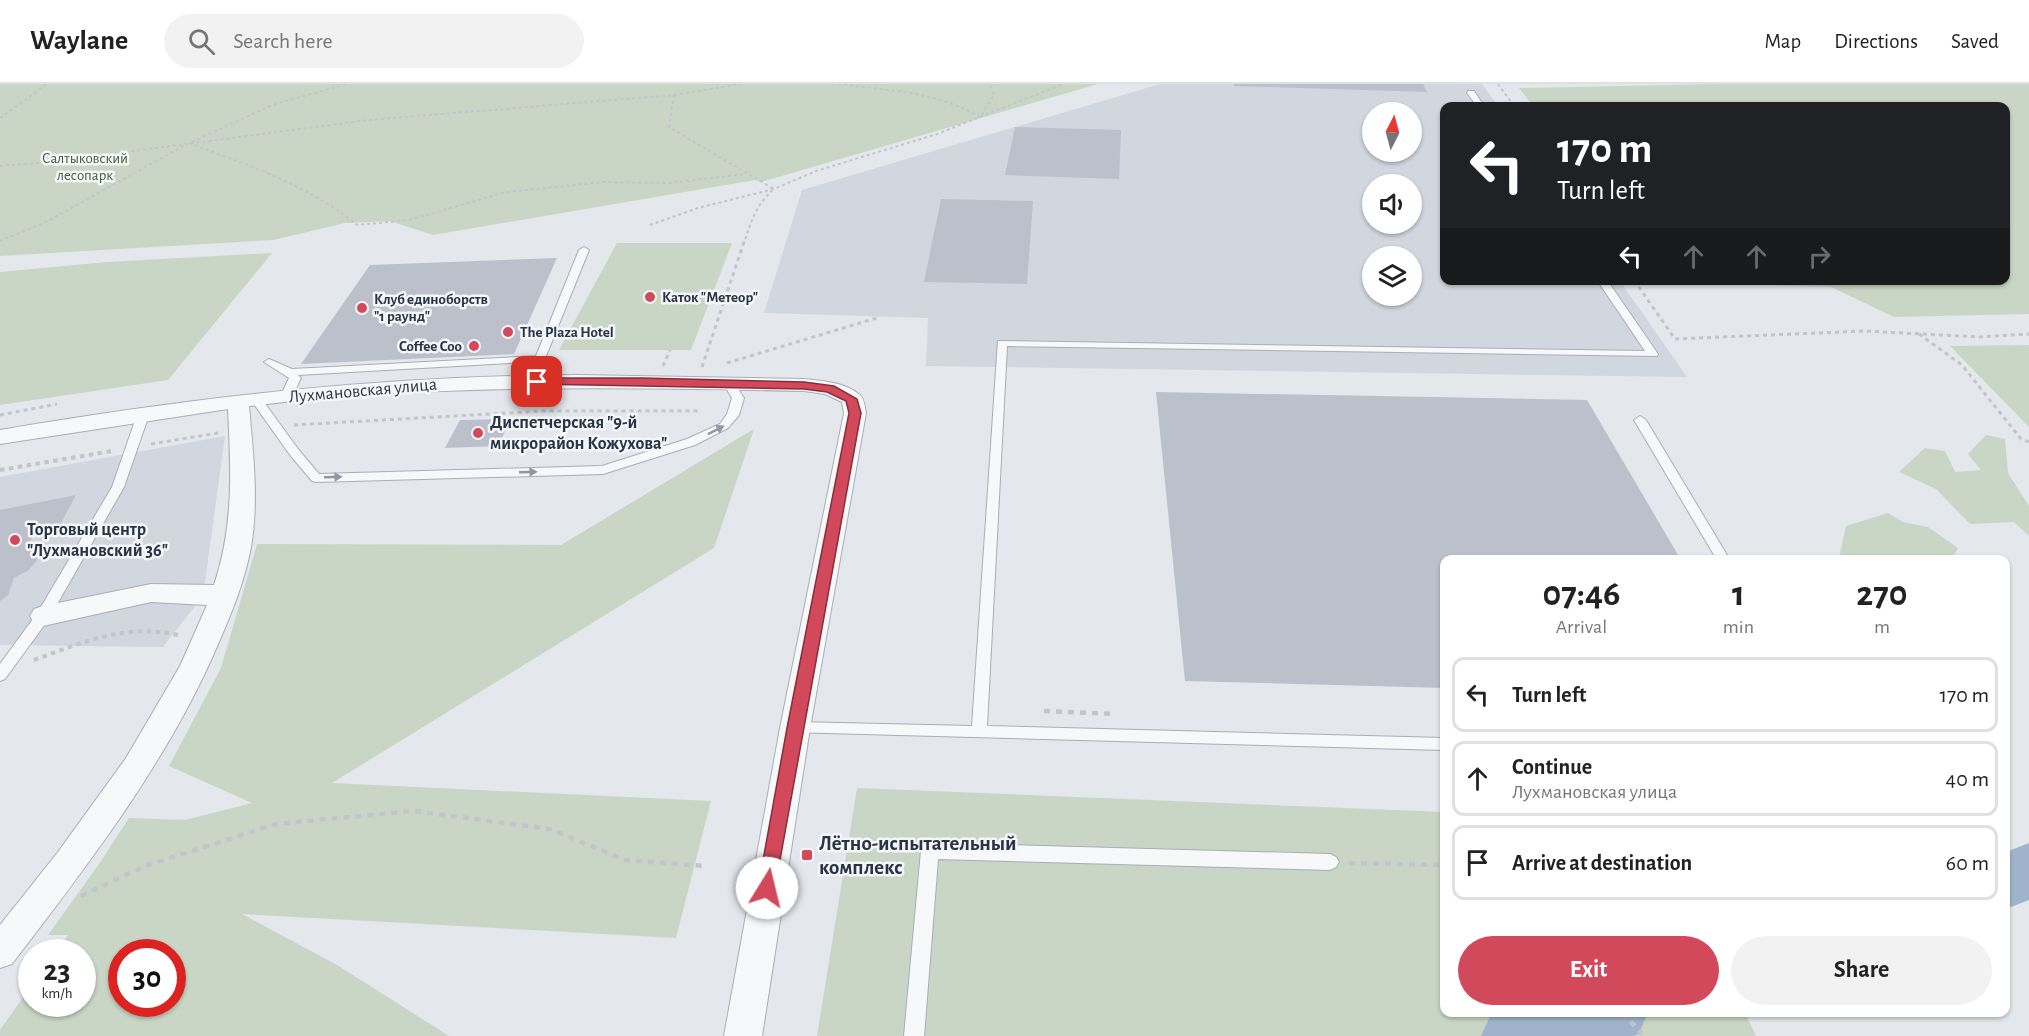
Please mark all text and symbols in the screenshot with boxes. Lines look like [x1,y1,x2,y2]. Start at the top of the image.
search box [164,14,584,68]
icon: search [185,25,218,58]
text: Waylane [30,27,128,55]
text: Search here [233,30,333,52]
text: Map [1765,31,1801,52]
text: Directions [1834,31,1918,52]
text: Saved [1951,31,1999,52]
north arrow [1362,102,1422,162]
map controls [1362,102,1422,306]
icon: left [1458,126,1536,204]
text: 170 m [1557,128,1652,170]
park label: Салтыковский лесопарк [42,151,128,183]
button: sound [1362,174,1422,234]
text: Turn left [1557,177,1645,204]
icon: left [1614,240,1647,273]
icon: ahead [1677,240,1710,273]
icon: ahead [1740,240,1773,273]
icon: right [1803,240,1836,273]
button: layers [1362,246,1422,306]
marker: Каток "Метеор" [643,290,657,304]
place label: Каток "Метеор" [662,290,758,305]
place label: Клуб единоборств "1 раунд" [374,292,488,324]
marker: Клуб единоборств "1 раунд" [355,301,369,315]
marker: The Plaza Hotel [501,325,515,339]
place label: The Plaza Hotel [520,325,614,340]
place label: Coffee Coo [399,339,462,354]
marker: Coffee Coo [467,339,481,353]
pin [511,356,562,407]
icon: arrive [520,365,553,398]
street label: Лухмановская улица [288,376,438,406]
place label: Диспетчерская "9-й микрорайон Кожухова" [490,414,667,453]
one-way arrow [707,425,724,435]
marker: Диспетчерская "9-й микрорайон Кожухова" [471,426,485,440]
one-way arrow [518,467,537,476]
one-way arrow [323,472,342,482]
place label: Торговый центр "Лухмановский 36" [27,521,168,560]
marker: Торговый центр "Лухмановский 36" [8,533,22,547]
text: 07:46 [1542,576,1620,612]
text: 1 [1732,576,1745,612]
text: 270 [1856,576,1908,612]
text: Arrival [1556,617,1607,637]
text: min [1723,617,1754,637]
text: m [1874,617,1890,637]
icon: left [1461,678,1494,711]
text: Turn left [1512,684,1586,706]
text: 170 m [1939,684,1989,706]
text: Continue [1512,756,1592,778]
icon: ahead [1461,762,1494,795]
text: 40 m [1946,768,1989,790]
text: Лухмановская улица [1512,782,1677,802]
place label: Лётно-испытательный комплекс [819,833,1017,878]
icon: arrive [1461,846,1494,879]
marker: Лётно-испытательный комплекс [800,848,814,862]
text: Arrive at destination [1512,852,1692,874]
text: 60 m [1946,852,1989,874]
position arrow [735,856,799,920]
button: Exit [1458,936,1719,1005]
button: Share [1731,936,1992,1005]
speed limit sign: 30 [108,939,186,1017]
text: 23 [43,956,71,986]
text: km/h [42,986,72,1001]

